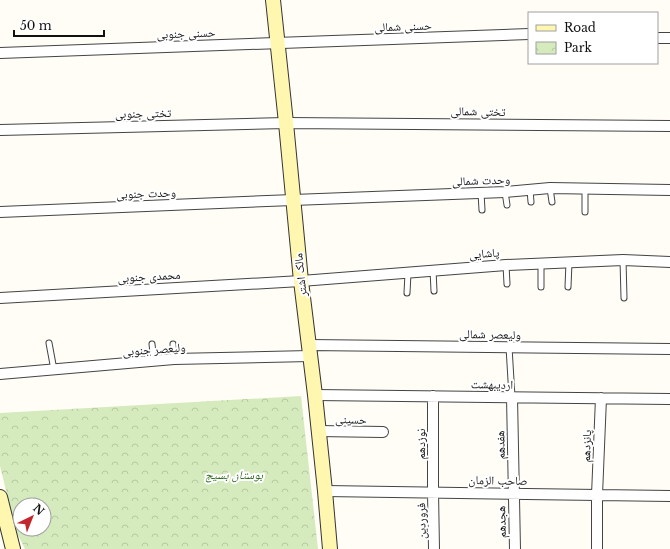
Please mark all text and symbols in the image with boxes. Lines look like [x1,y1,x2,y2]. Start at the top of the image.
scale bar [14,12,104,38]
legend [528,12,658,64]
street label: حسنی شمالی [374,17,432,34]
text: 50 m [20,18,52,33]
text: Road [564,20,596,35]
street label: حسنی جنوبی [156,24,216,42]
text: Park [564,40,592,55]
street label: تختی شمالی [450,103,506,119]
street label: تختی جنوبی [115,105,172,121]
street label: وحدت شمالی [452,171,510,189]
street label: وحدت جنوبی [116,184,176,202]
street label: پاشایی [468,244,500,262]
street label: مالک اشتر [290,252,310,299]
street label: محمدی جنوبی [117,267,181,286]
street label: ولیعصر شمالی [459,326,521,342]
street label: ولیعصر جنوبی [122,339,186,359]
street label: اردیبهشت [471,376,513,392]
street label: حسینی [335,411,367,427]
street label: نوزدهم [413,429,429,459]
street label: پانزدهم [578,429,595,463]
street label: هفدهم [492,430,509,460]
park label: بوستان بسیج [205,467,264,483]
street label: صاحب الزمان [468,472,528,488]
north arrow [12,497,52,537]
text: N [30,501,48,519]
street label: فروردین [413,503,429,539]
street label: هجدهم [493,506,510,538]

